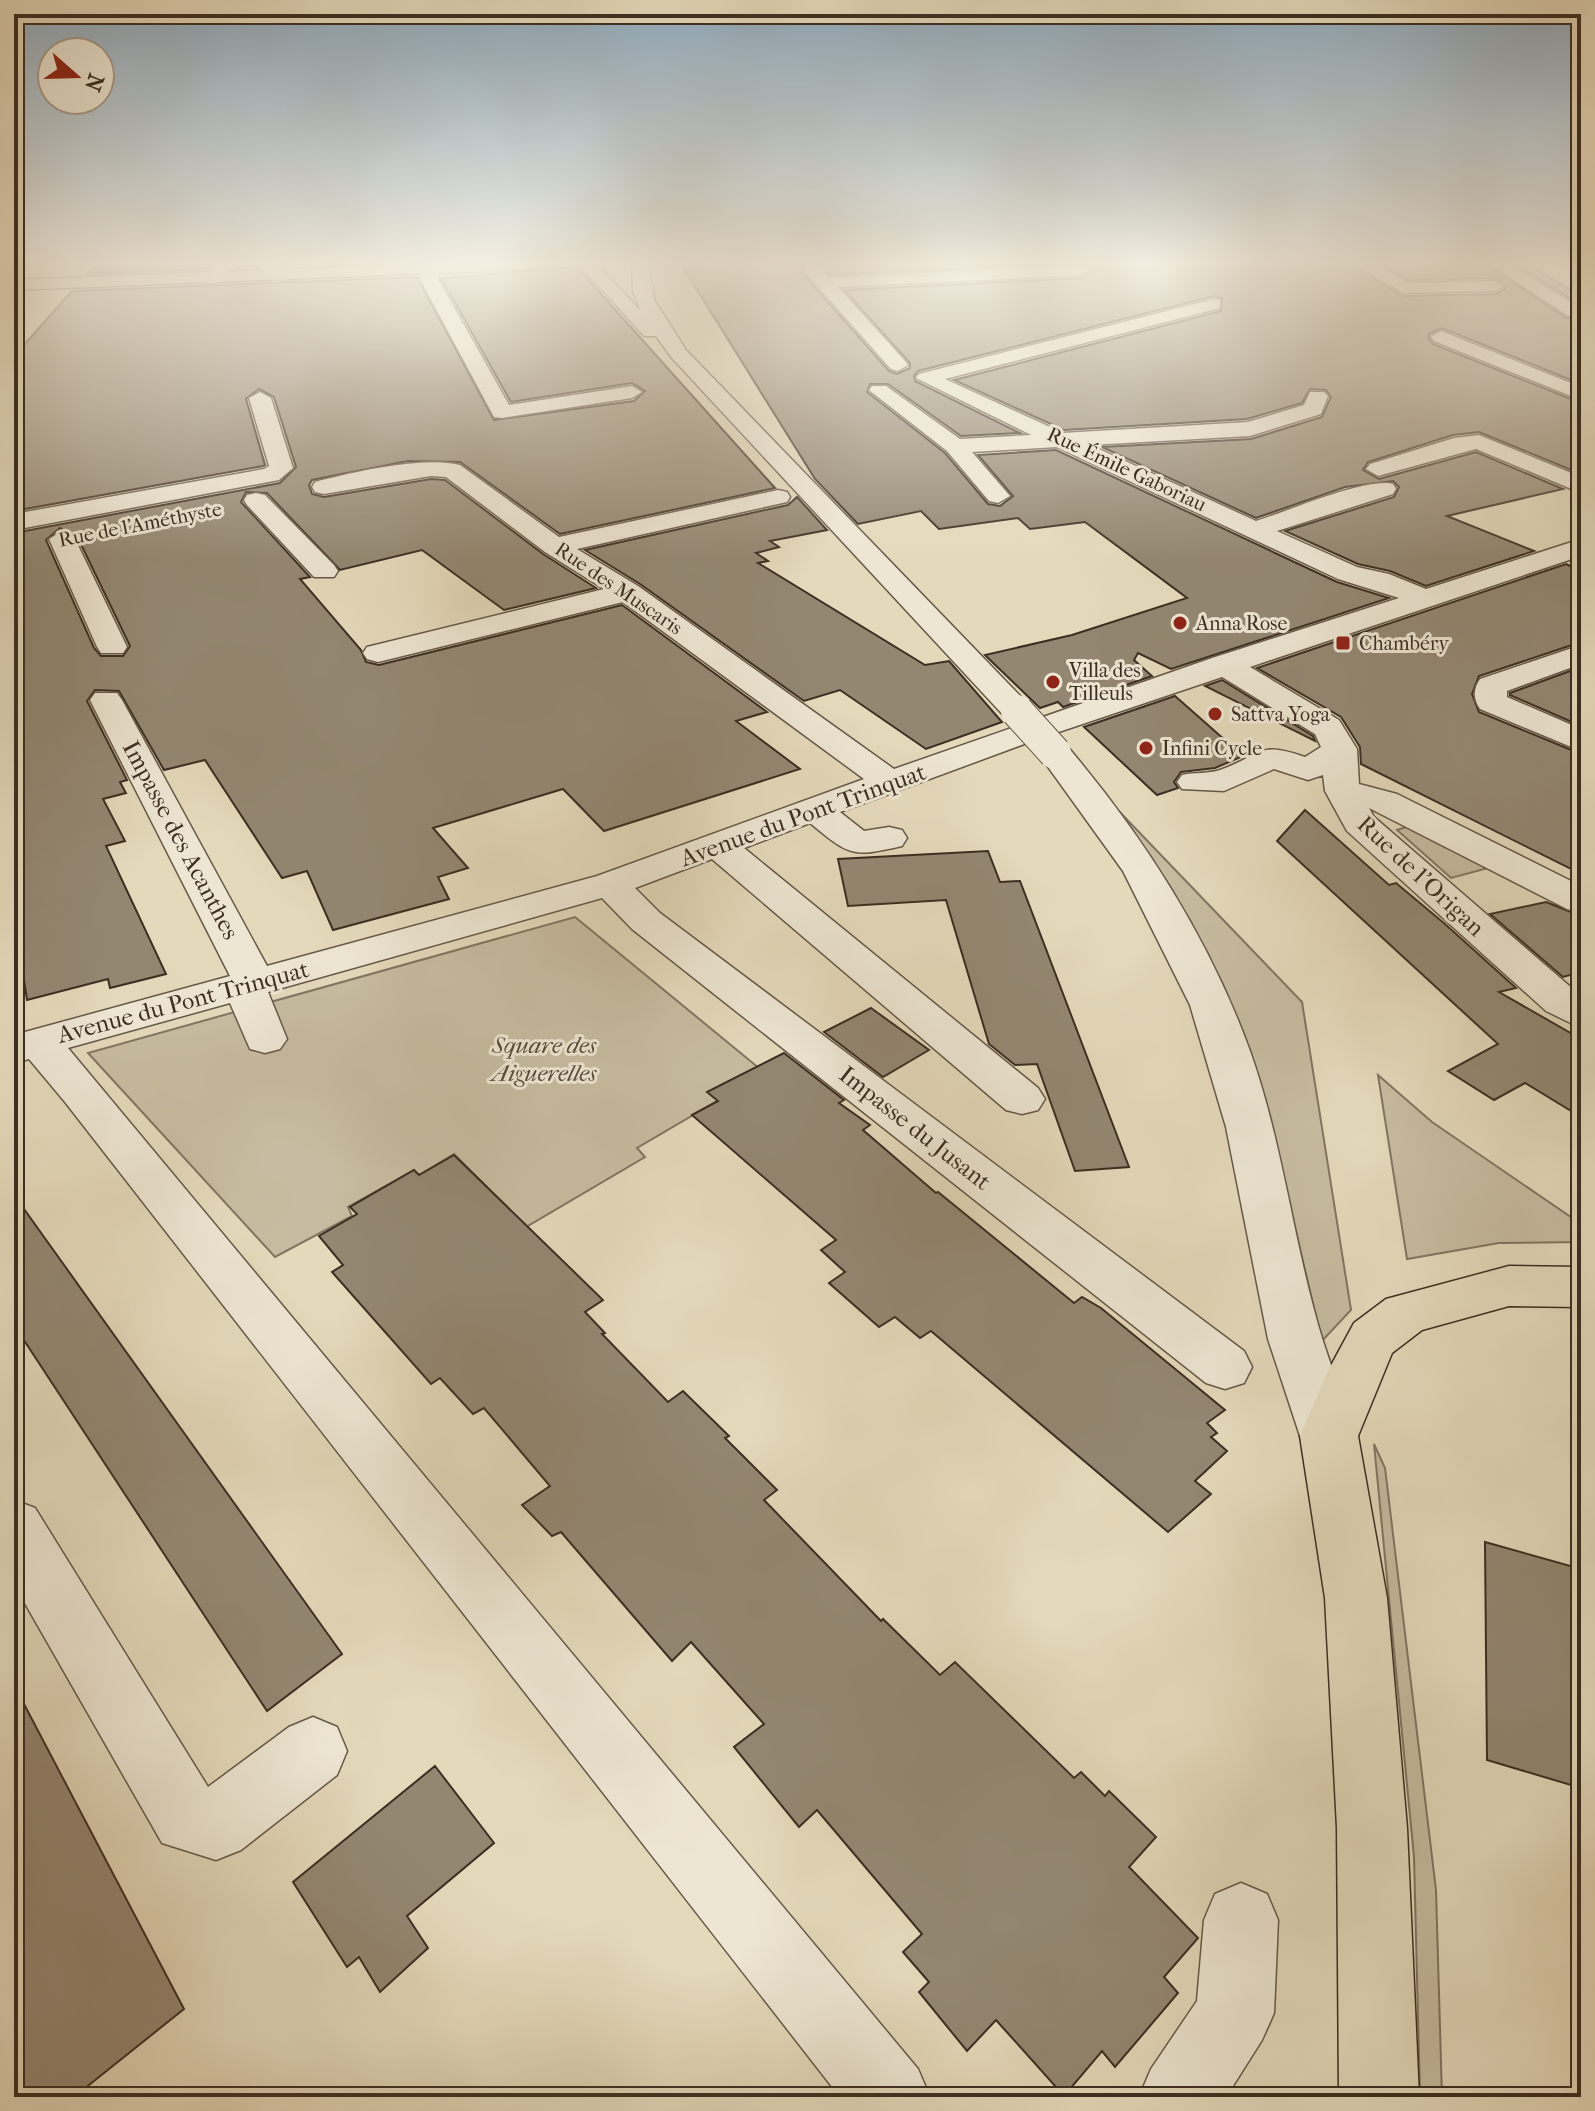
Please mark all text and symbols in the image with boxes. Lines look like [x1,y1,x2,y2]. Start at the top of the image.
north arrow [36,36,116,116]
text: N [79,70,109,95]
street label: Rue Émile Gaboriau [1044,422,1211,517]
street label: Rue de l'Améthyste [57,497,224,552]
street label: Rue des Muscaris [551,537,687,640]
place label: Anna Rose [1195,612,1287,635]
marker: Anna Rose [1171,614,1189,632]
place label: Chambéry [1359,632,1450,655]
marker: Chambéry [1334,634,1352,652]
place label: Villa des Tilleuls [1068,659,1141,705]
marker: Villa des Tilleuls [1044,673,1062,691]
place label: Sattva Yoga [1231,703,1331,726]
marker: Sattva Yoga [1206,705,1224,723]
street label: Impasse des Acanthes [117,736,245,944]
place label: Infini Cycle [1162,737,1262,760]
marker: Infini Cycle [1137,739,1155,757]
street label: Avenue du Pont Trinquat [676,757,930,873]
street label: Rue de l'Origan [1352,810,1490,942]
street label: Avenue du Pont Trinquat [53,955,312,1049]
park label: Square des Aiguerelles [489,1031,597,1087]
street label: Impasse du Jusant [834,1060,997,1196]

